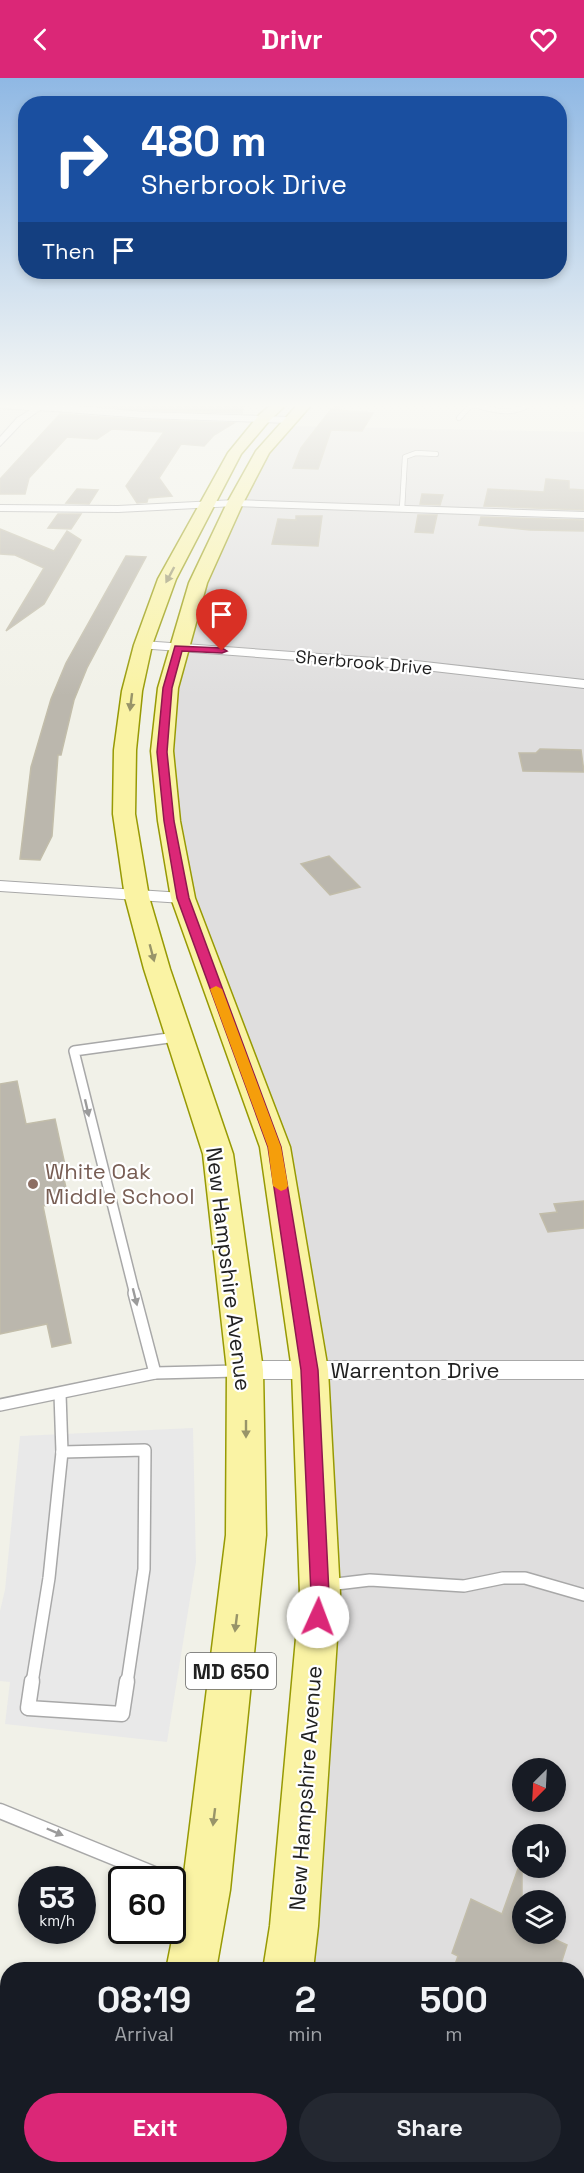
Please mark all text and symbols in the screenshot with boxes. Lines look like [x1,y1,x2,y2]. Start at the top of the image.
text: Drivr [261,22,323,57]
icon: back [24,23,57,56]
icon: heart [527,23,560,56]
text: 480 m [141,115,267,168]
icon: right [42,120,120,198]
text: Sherbrook Drive [141,167,347,202]
icon: arrive [107,234,140,267]
text: Then [42,237,95,265]
one-way arrow [165,567,175,584]
pin [196,589,247,651]
icon: arrive [205,598,238,631]
street label: Sherbrook Drive [295,645,433,679]
one-way arrow [126,693,136,712]
one-way arrow [148,944,157,962]
one-way arrow [83,1098,92,1117]
street label: New Hampshire Avenue [200,1146,258,1392]
place label: White Oak Middle School [45,1157,195,1210]
marker: White Oak Middle School [26,1177,40,1191]
one-way arrow [131,1287,141,1306]
street label: Warrenton Drive [330,1356,500,1384]
one-way arrow [241,1419,251,1438]
position arrow [286,1585,350,1649]
one-way arrow [231,1614,241,1633]
road number: MD 650 [186,1653,276,1689]
street label: New Hampshire Avenue [282,1665,328,1911]
north arrow [512,1758,566,1812]
map controls [512,1758,566,1944]
one-way arrow [209,1808,219,1827]
button: sound [512,1824,566,1878]
one-way arrow [46,1827,64,1837]
speed limit sign: 60 [108,1866,186,1944]
text: 53 [39,1878,75,1917]
button: layers [512,1890,566,1944]
text: km/h [39,1911,75,1930]
text: 08:19 [97,1977,191,2023]
text: 2 [295,1977,316,2023]
text: 500 [420,1977,488,2023]
text: Arrival [114,2021,174,2047]
text: min [288,2021,323,2047]
text: m [445,2021,462,2047]
button: Exit [24,2093,287,2162]
button: Share [299,2093,561,2162]

